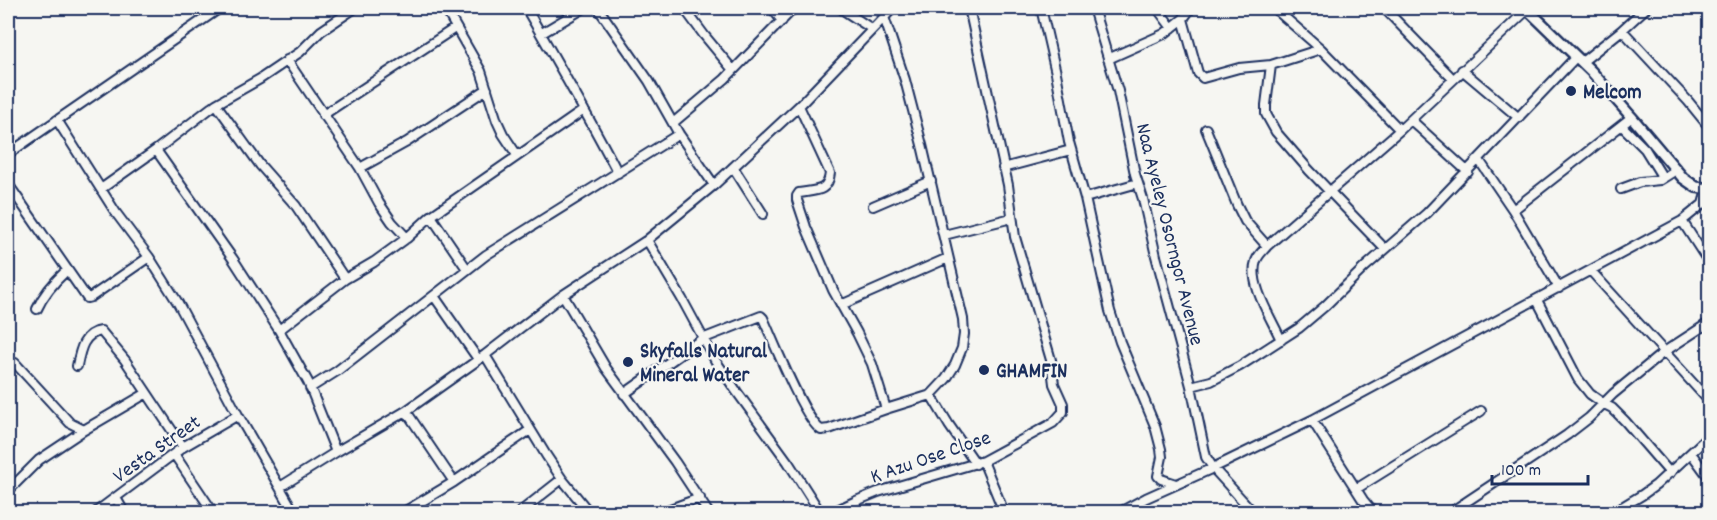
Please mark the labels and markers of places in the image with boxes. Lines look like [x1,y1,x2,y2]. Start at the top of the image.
place label: Melcom [1583,79,1642,109]
marker: Melcom [1564,84,1578,98]
place label: Skyfalls Natural Mineral Water [640,338,768,392]
marker: Skyfalls Natural Mineral Water [621,355,635,369]
place label: GHAMFIN [996,358,1067,388]
marker: GHAMFIN [977,363,991,377]

